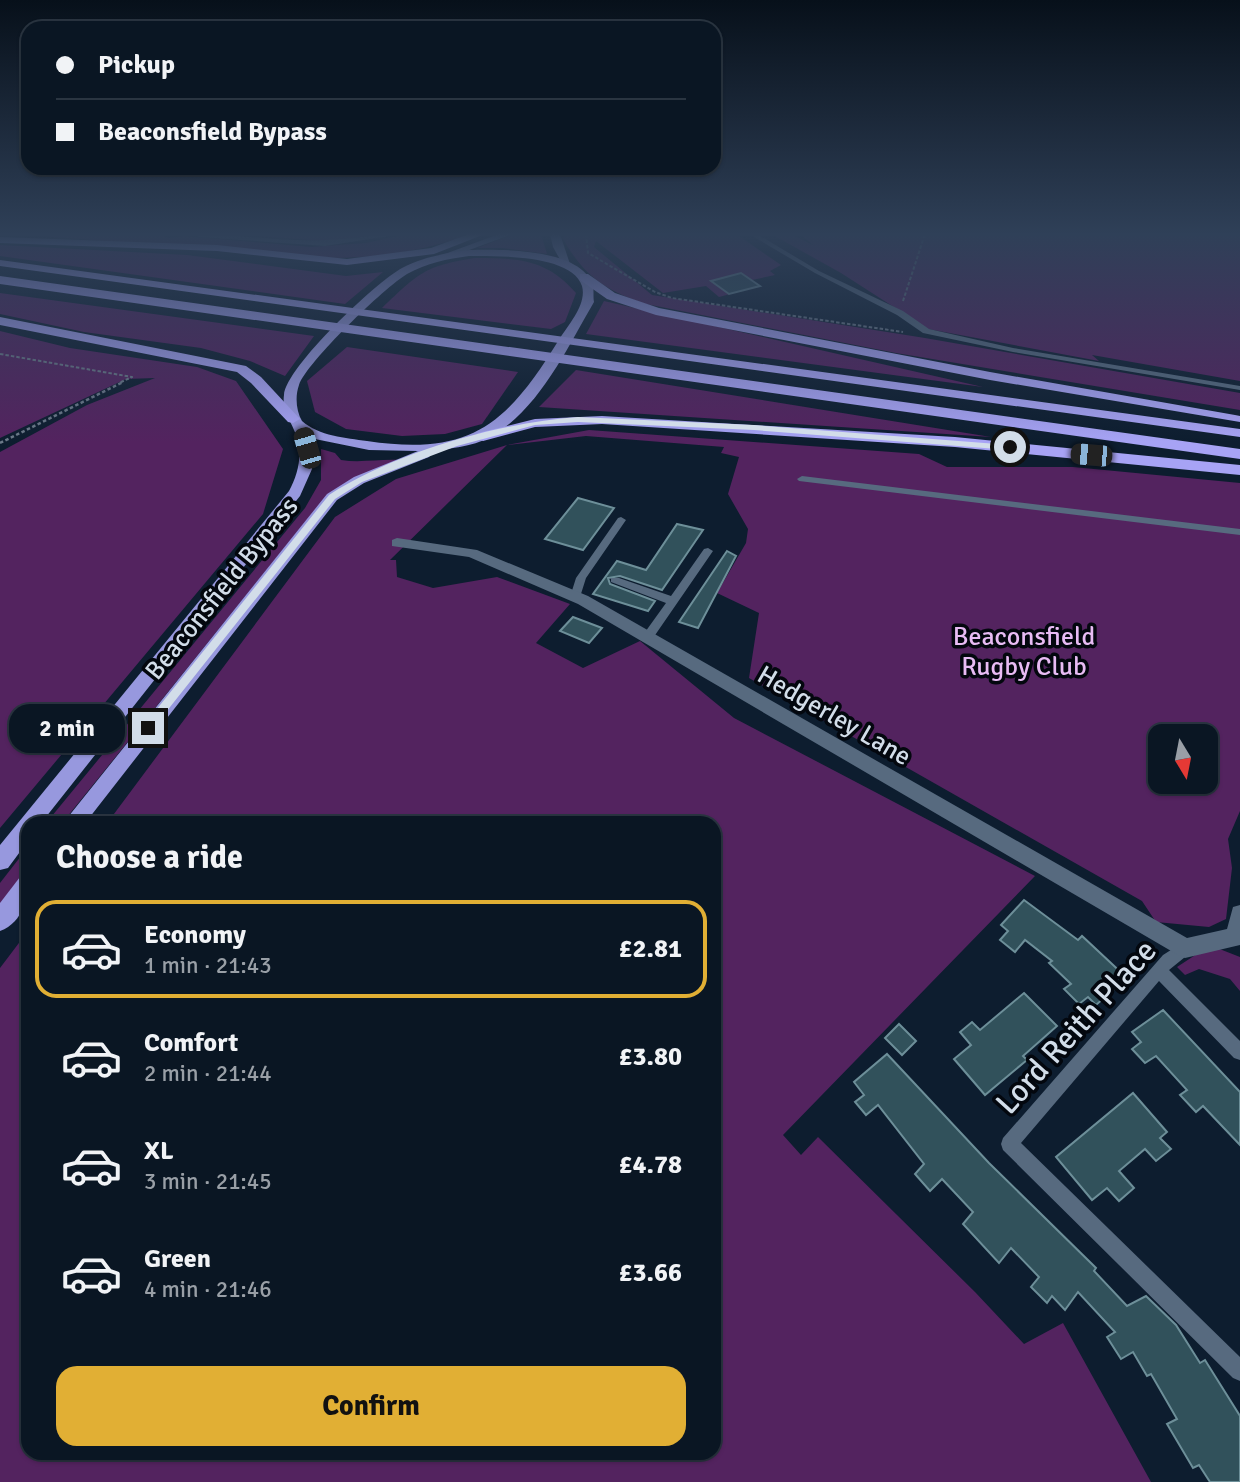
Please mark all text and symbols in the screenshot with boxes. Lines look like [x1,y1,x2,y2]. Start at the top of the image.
text: Pickup [98,49,175,81]
text: Beaconsfield Bypass [98,116,327,148]
car [292,425,323,471]
route start [994,431,1026,463]
car [1070,443,1113,467]
street label: Beaconsfield Bypass [139,491,305,687]
park label: Beaconsfield Rugby Club [953,621,1095,683]
street label: Hedgerley Lane [751,659,917,773]
callout: 2 min [8,704,124,752]
route end [132,712,164,744]
text: 2 min [39,714,95,743]
north arrow [1148,724,1218,794]
map controls [1148,724,1218,794]
text: Choose a ride [56,838,243,877]
icon: car [60,918,123,981]
text: Economy [144,919,246,951]
street label: Lord Reith Place [987,932,1165,1122]
text: £2.81 [618,933,682,965]
text: 1 min · 21:43 [144,951,272,980]
icon: car [60,1026,123,1089]
text: Comfort [144,1027,238,1059]
text: £3.80 [618,1041,682,1073]
text: 2 min · 21:44 [144,1059,272,1088]
icon: car [60,1134,123,1197]
text: XL [144,1135,174,1167]
text: £4.78 [618,1149,682,1181]
text: 3 min · 21:45 [144,1167,272,1196]
icon: car [60,1242,123,1305]
text: Green [144,1243,211,1275]
text: £3.66 [618,1257,682,1289]
text: 4 min · 21:46 [144,1275,272,1304]
button: Confirm [56,1366,686,1446]

